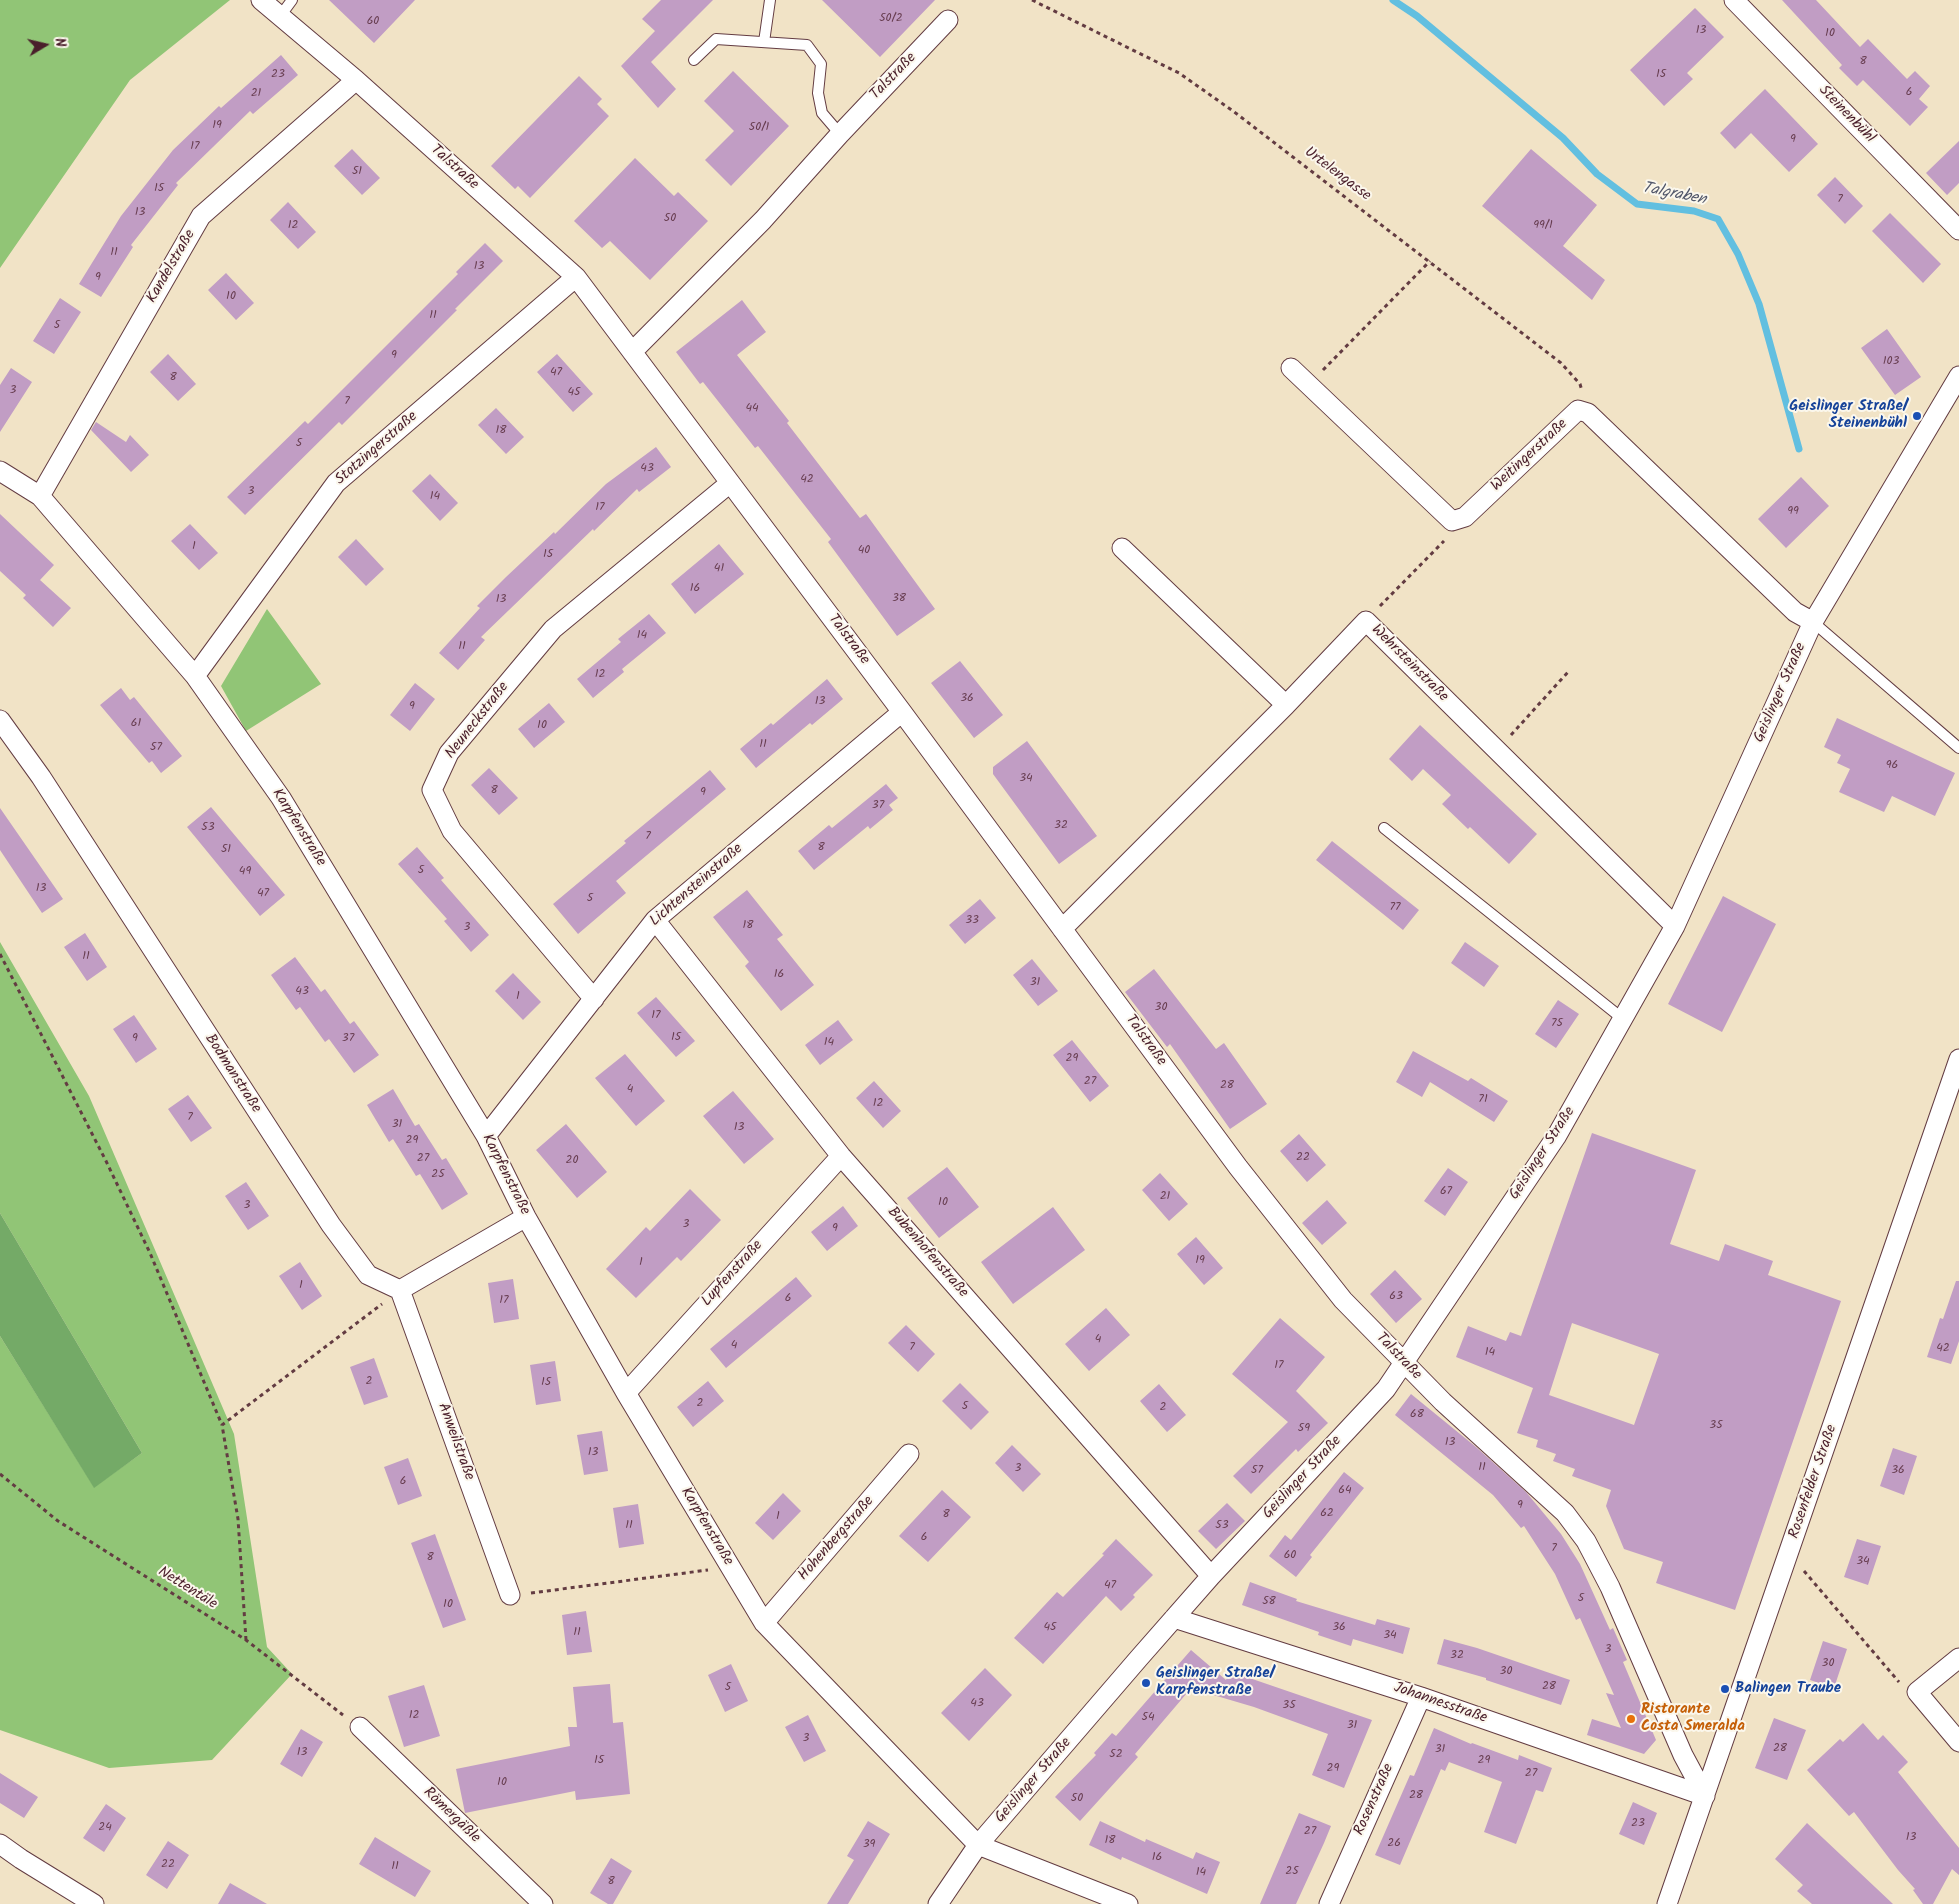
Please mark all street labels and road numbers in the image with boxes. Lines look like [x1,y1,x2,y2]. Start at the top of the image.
street label: Talstraße [867,50,921,104]
street label: Steinenbühl [1814,82,1878,148]
street label: Talstraße [426,142,482,194]
street label: Urtelengasse [1300,144,1374,206]
street label: Kandelstraße [144,227,200,307]
street label: Stotzingerstraße [332,408,422,490]
street label: Weitingerstraße [1488,416,1572,496]
street label: Talstraße [823,611,873,669]
street label: Wehrsteinstraße [1367,622,1451,706]
street label: Geislinger Straße [1751,640,1811,746]
street label: Neuneckstraße [442,679,514,763]
street label: Karpfenstraße [267,786,329,870]
street label: Lichtensteinstraße [647,841,747,931]
street label: Talstraße [1121,1012,1169,1070]
street label: Bodmanstraße [200,1031,264,1117]
street label: Geislinger Straße [1506,1104,1580,1204]
street label: Karpfenstraße [477,1132,533,1218]
street label: Bubenhofenstraße [883,1204,971,1302]
street label: Lupfenstraße [699,1237,767,1311]
street label: Talstraße [1371,1330,1425,1384]
street label: Anweilstraße [433,1401,477,1483]
street label: Rosenfelder Straße [1786,1423,1842,1541]
street label: Geislinger Straße [1260,1433,1346,1523]
street label: Karpfenstraße [676,1485,736,1569]
street label: Hohenbergstraße [795,1493,879,1585]
street label: Nettentäle [154,1564,220,1614]
street label: Johannesstraße [1391,1680,1489,1728]
street label: Geislinger Straße [992,1735,1076,1827]
street label: Rosenstraße [1351,1761,1399,1839]
street label: Römergäßle [419,1784,483,1848]

